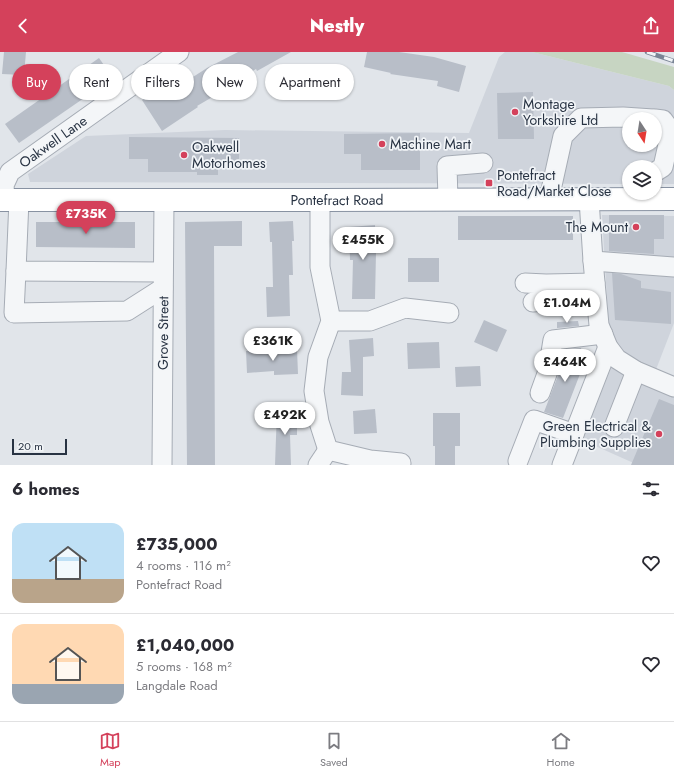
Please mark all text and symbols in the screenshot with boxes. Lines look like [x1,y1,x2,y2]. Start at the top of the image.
text: Nestly [310,13,364,39]
icon: back [12,15,34,37]
icon: share [640,15,662,37]
chip: Buy [12,64,61,100]
chip: Rent [69,64,123,100]
chip: Filters [131,64,194,100]
chip: New [202,64,257,100]
chip: Apartment [265,64,354,100]
place label: Montage Yorkshire Ltd [523,94,598,130]
marker: Montage Yorkshire Ltd [510,107,520,117]
street label: Oakwell Lane [15,110,91,173]
north arrow [622,112,662,152]
map controls [622,112,662,200]
place label: Machine Mart [390,134,471,154]
place label: Oakwell Motorhomes [192,137,266,173]
marker: Machine Mart [377,139,387,149]
marker: Oakwell Motorhomes [179,150,189,160]
button: layers [622,160,662,200]
place label: Pontefract Road/Market Close [497,165,611,201]
marker: Pontefract Road/Market Close [484,178,494,188]
street label: Pontefract Road [291,190,383,210]
pin: £735K [58,201,114,235]
text: £735K [65,204,107,223]
place label: The Mount [566,217,629,237]
marker: The Mount [631,222,641,232]
pin: £455K [335,227,391,261]
text: £455K [342,230,384,249]
pin: £1.04M [534,290,600,324]
text: £1.04M [543,293,591,312]
street label: Grove Street [153,295,173,370]
pin: £361K [245,328,301,362]
text: £361K [253,331,293,350]
pin: £464K [537,349,593,383]
text: £464K [543,352,587,371]
pin: £492K [257,402,313,436]
text: £492K [263,405,307,424]
place label: Green Electrical & Plumbing Supplies [540,416,652,452]
marker: Green Electrical & Plumbing Supplies [654,429,664,439]
scale bar [12,437,67,456]
text: 20 m [18,438,43,454]
text: 6 homes [12,477,80,501]
icon: filters [640,478,662,500]
text: £735,000 [136,532,217,556]
icon: home [44,539,92,587]
icon: heart [640,552,662,574]
text: 4 rooms · 116 m² [136,556,231,575]
text: Pontefract Road [136,575,222,594]
text: £1,040,000 [136,633,234,657]
icon: home [44,640,92,688]
icon: heart [640,653,662,675]
text: 5 rooms · 168 m² [136,657,232,676]
text: Langdale Road [136,676,218,695]
tab: Map [99,730,121,770]
tab: Saved [320,730,348,770]
tab: Home [547,730,575,770]

